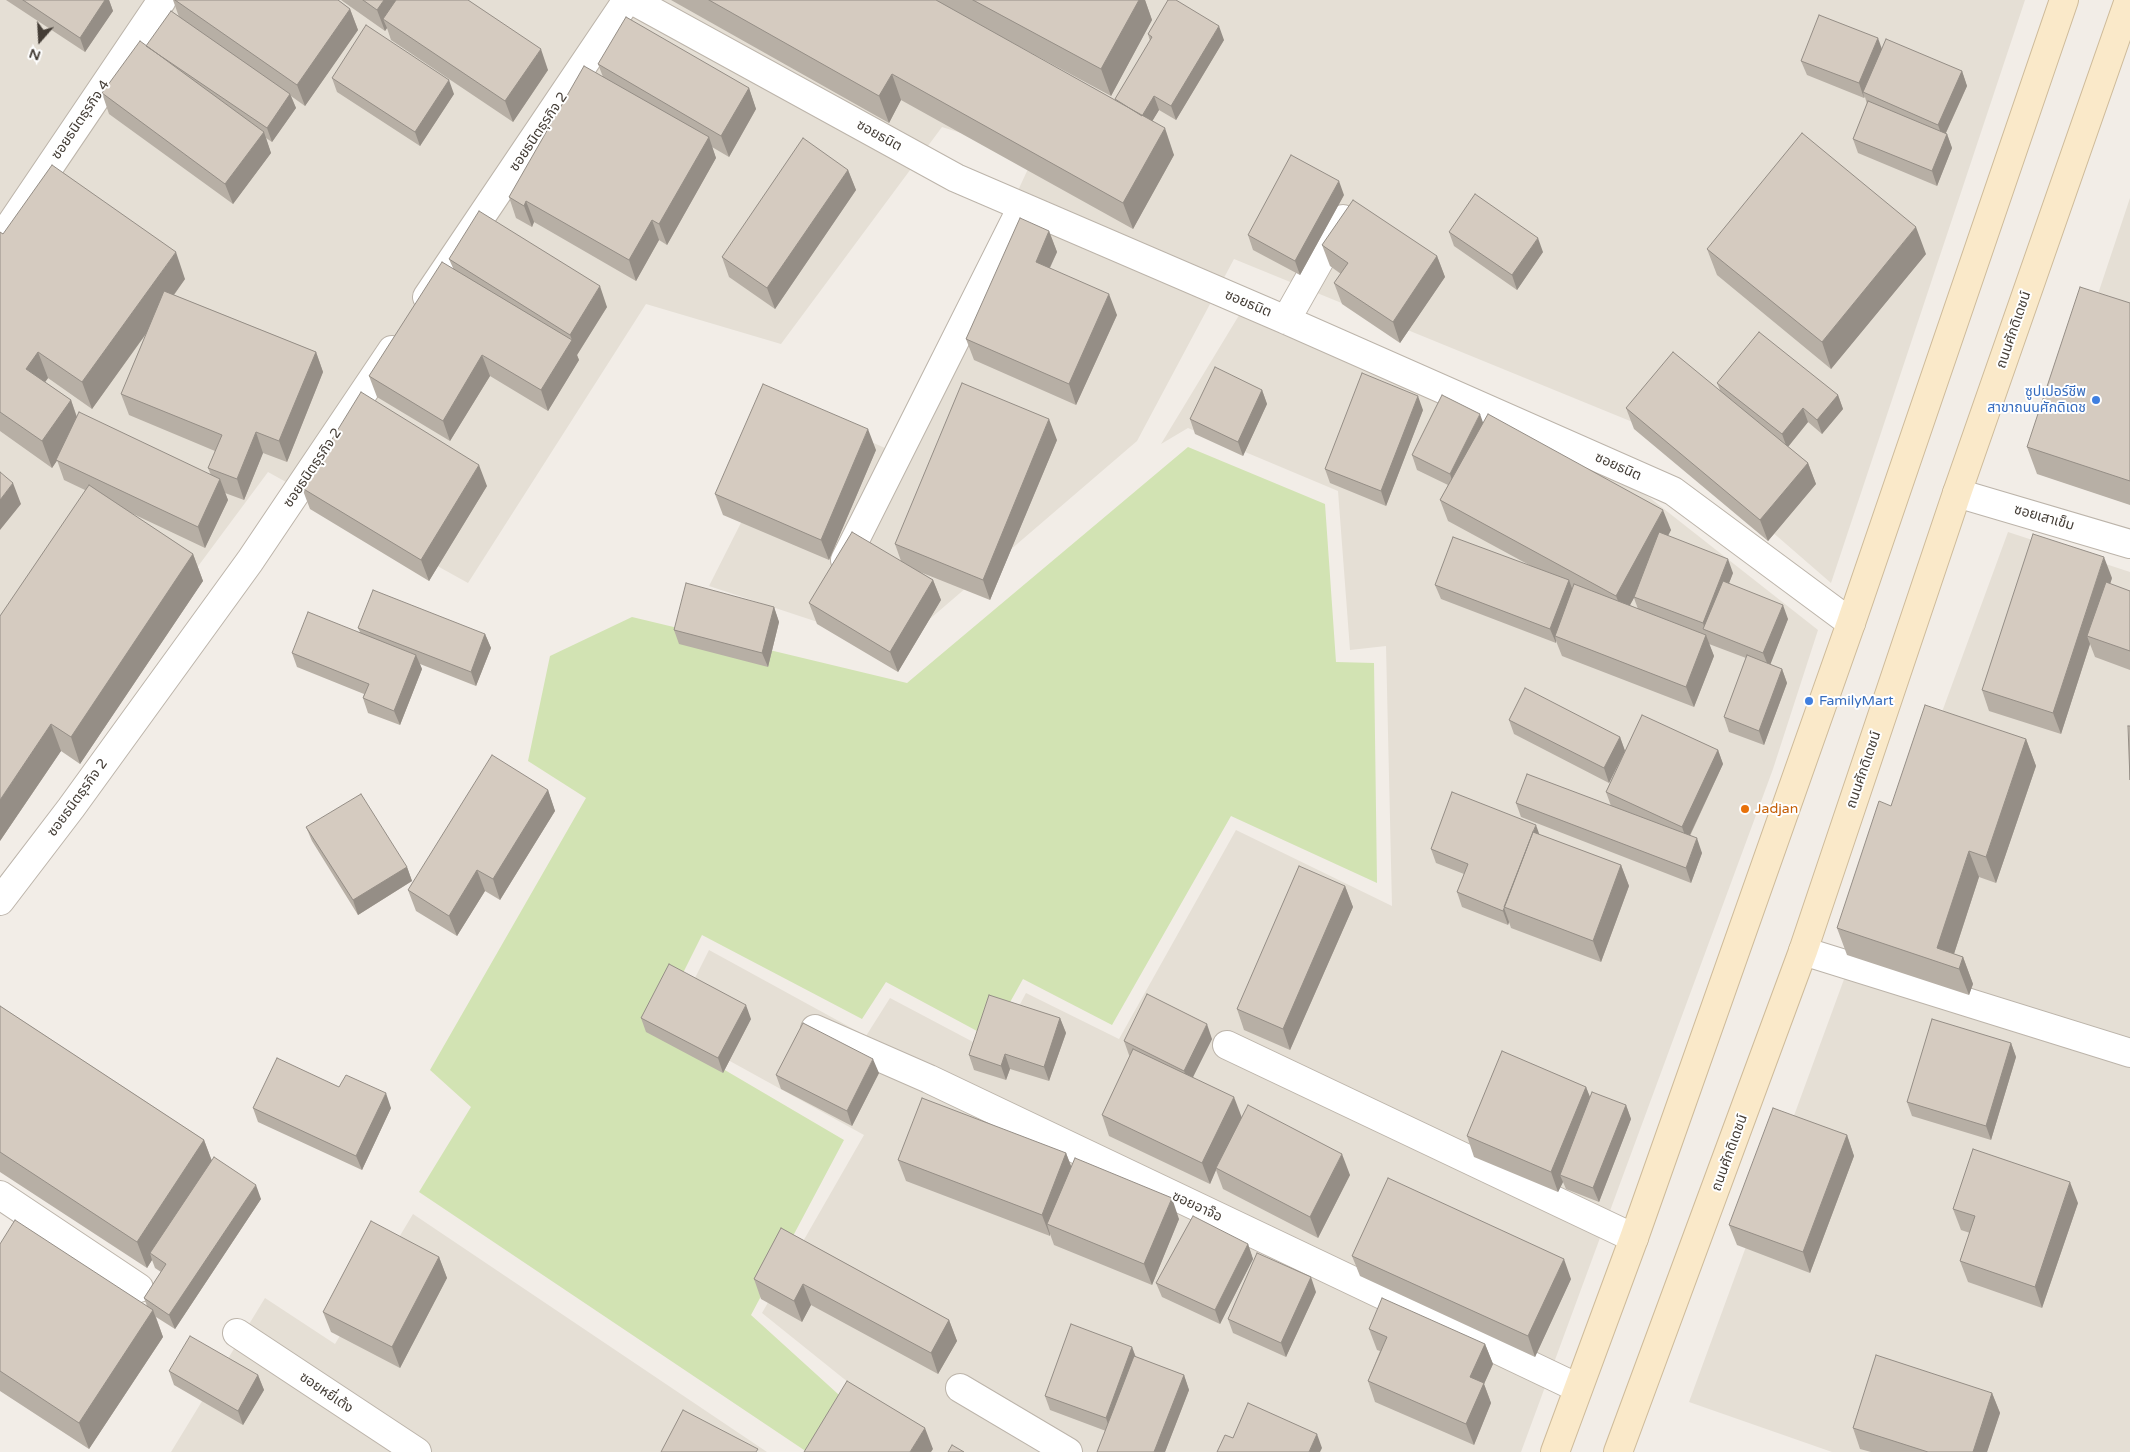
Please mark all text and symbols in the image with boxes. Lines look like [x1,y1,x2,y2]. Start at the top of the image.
north arrow [15,15,65,65]
text: N [27,45,43,65]
street label: ซอยธนิตธุรกิจ 4 [48,77,114,163]
street label: ซอยธนิตธุรกิจ 2 [506,89,572,175]
street label: ซอยธนิต [853,117,905,155]
street label: ซอยธนิต [1222,287,1274,321]
street label: ถนนศักดิเดชน์ [1993,289,2035,371]
place label: ซูปเปอร์ชีพ สาขาถนนศักดิเดช [1987,384,2086,417]
marker: ซูปเปอร์ชีพ สาขาถนนศักดิเดช [2090,394,2102,406]
street label: ซอยธนิตธุรกิจ 2 [280,425,346,511]
street label: ซอยธนิต [1592,449,1644,485]
street label: ซอยเสาเข็ม [2012,501,2076,535]
place label: FamilyMart [1819,693,1894,709]
marker: FamilyMart [1803,695,1815,707]
street label: ถนนศักดิเดชน์ [1843,729,1885,811]
street label: ซอยธนิตธุรกิจ 2 [44,756,112,840]
place label: Jadjan [1755,801,1798,817]
marker: Jadjan [1739,803,1751,815]
street label: ถนนศักดิเดชน์ [1708,1112,1752,1194]
street label: ซอยอาจ๊อ [1169,1188,1225,1226]
street label: ซอยหยี่เต้ง [296,1369,356,1417]

